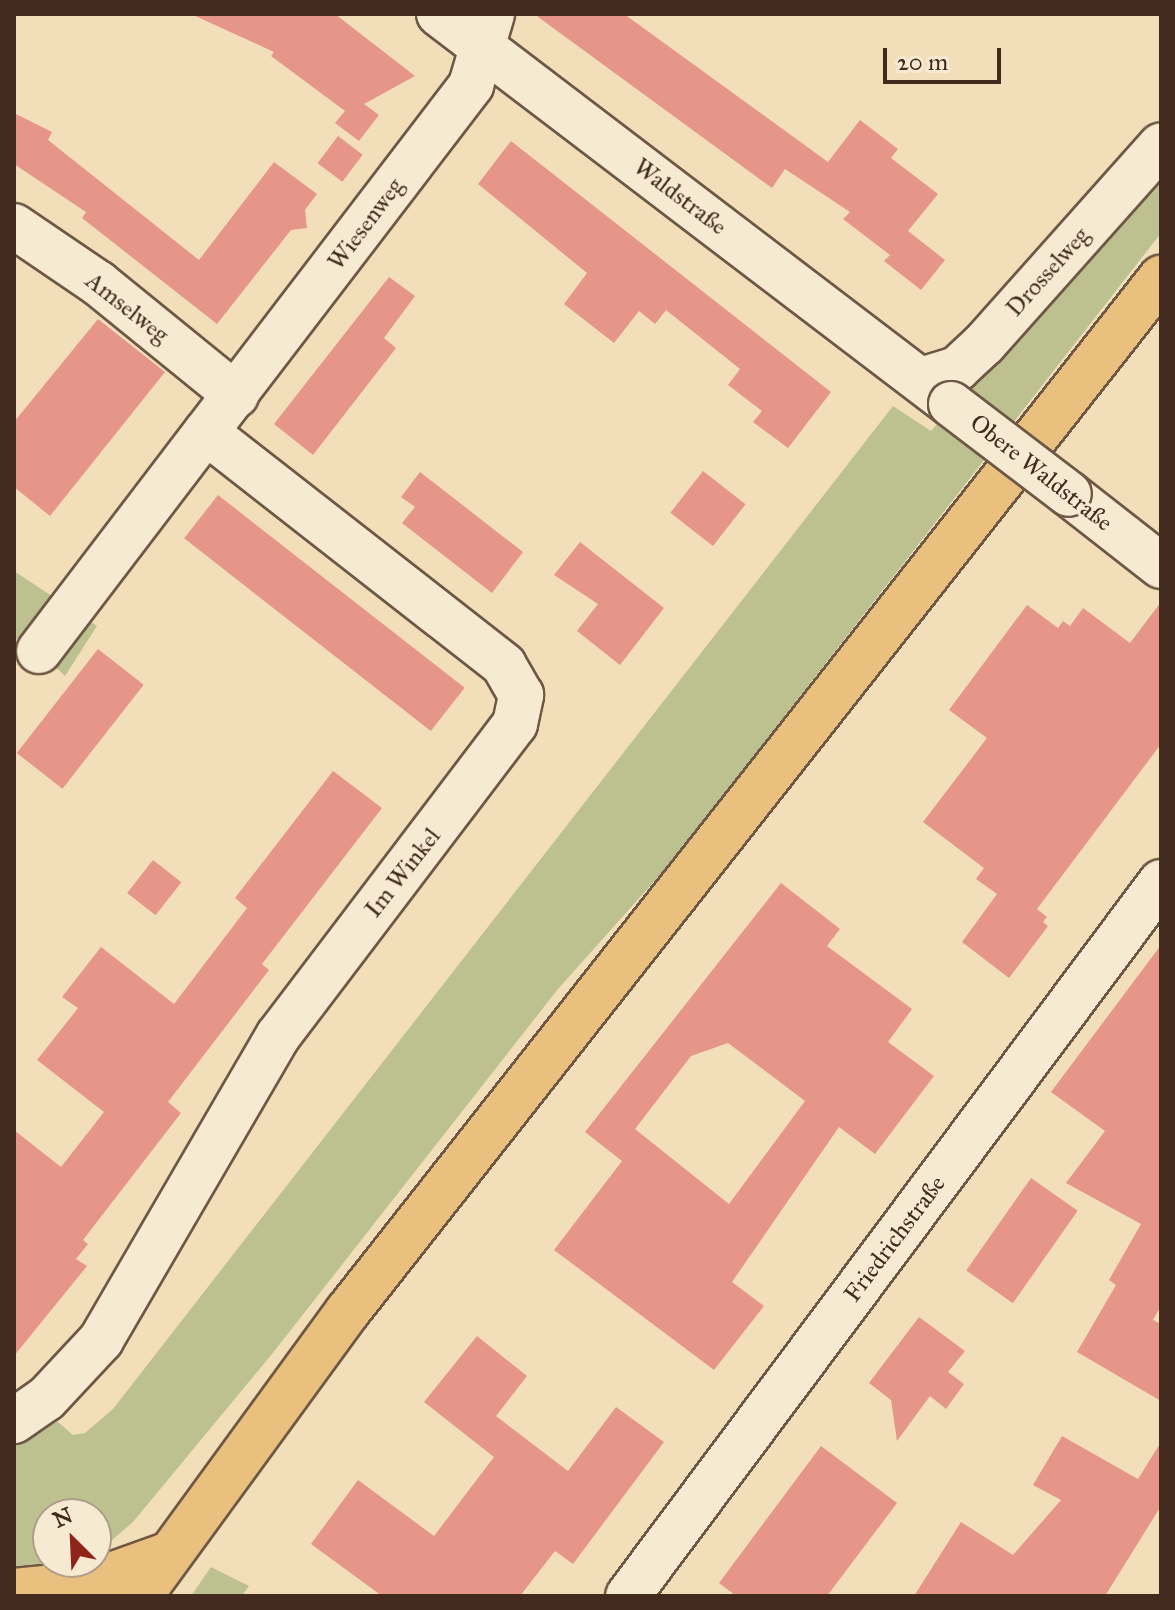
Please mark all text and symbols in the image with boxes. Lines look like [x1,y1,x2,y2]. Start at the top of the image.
scale bar [887,32,1005,82]
text: 20 m [897,47,948,77]
street label: Waldstraße [628,153,732,241]
street label: Wiesenweg [322,172,410,276]
street label: Drosselweg [1000,221,1096,323]
street label: Amselweg [80,266,174,350]
street label: Obere Waldstraße [964,408,1118,538]
street label: Im Winkel [359,823,447,923]
street label: Friedrichstraße [838,1170,952,1308]
north arrow [32,1498,112,1578]
text: N [49,1501,77,1534]

